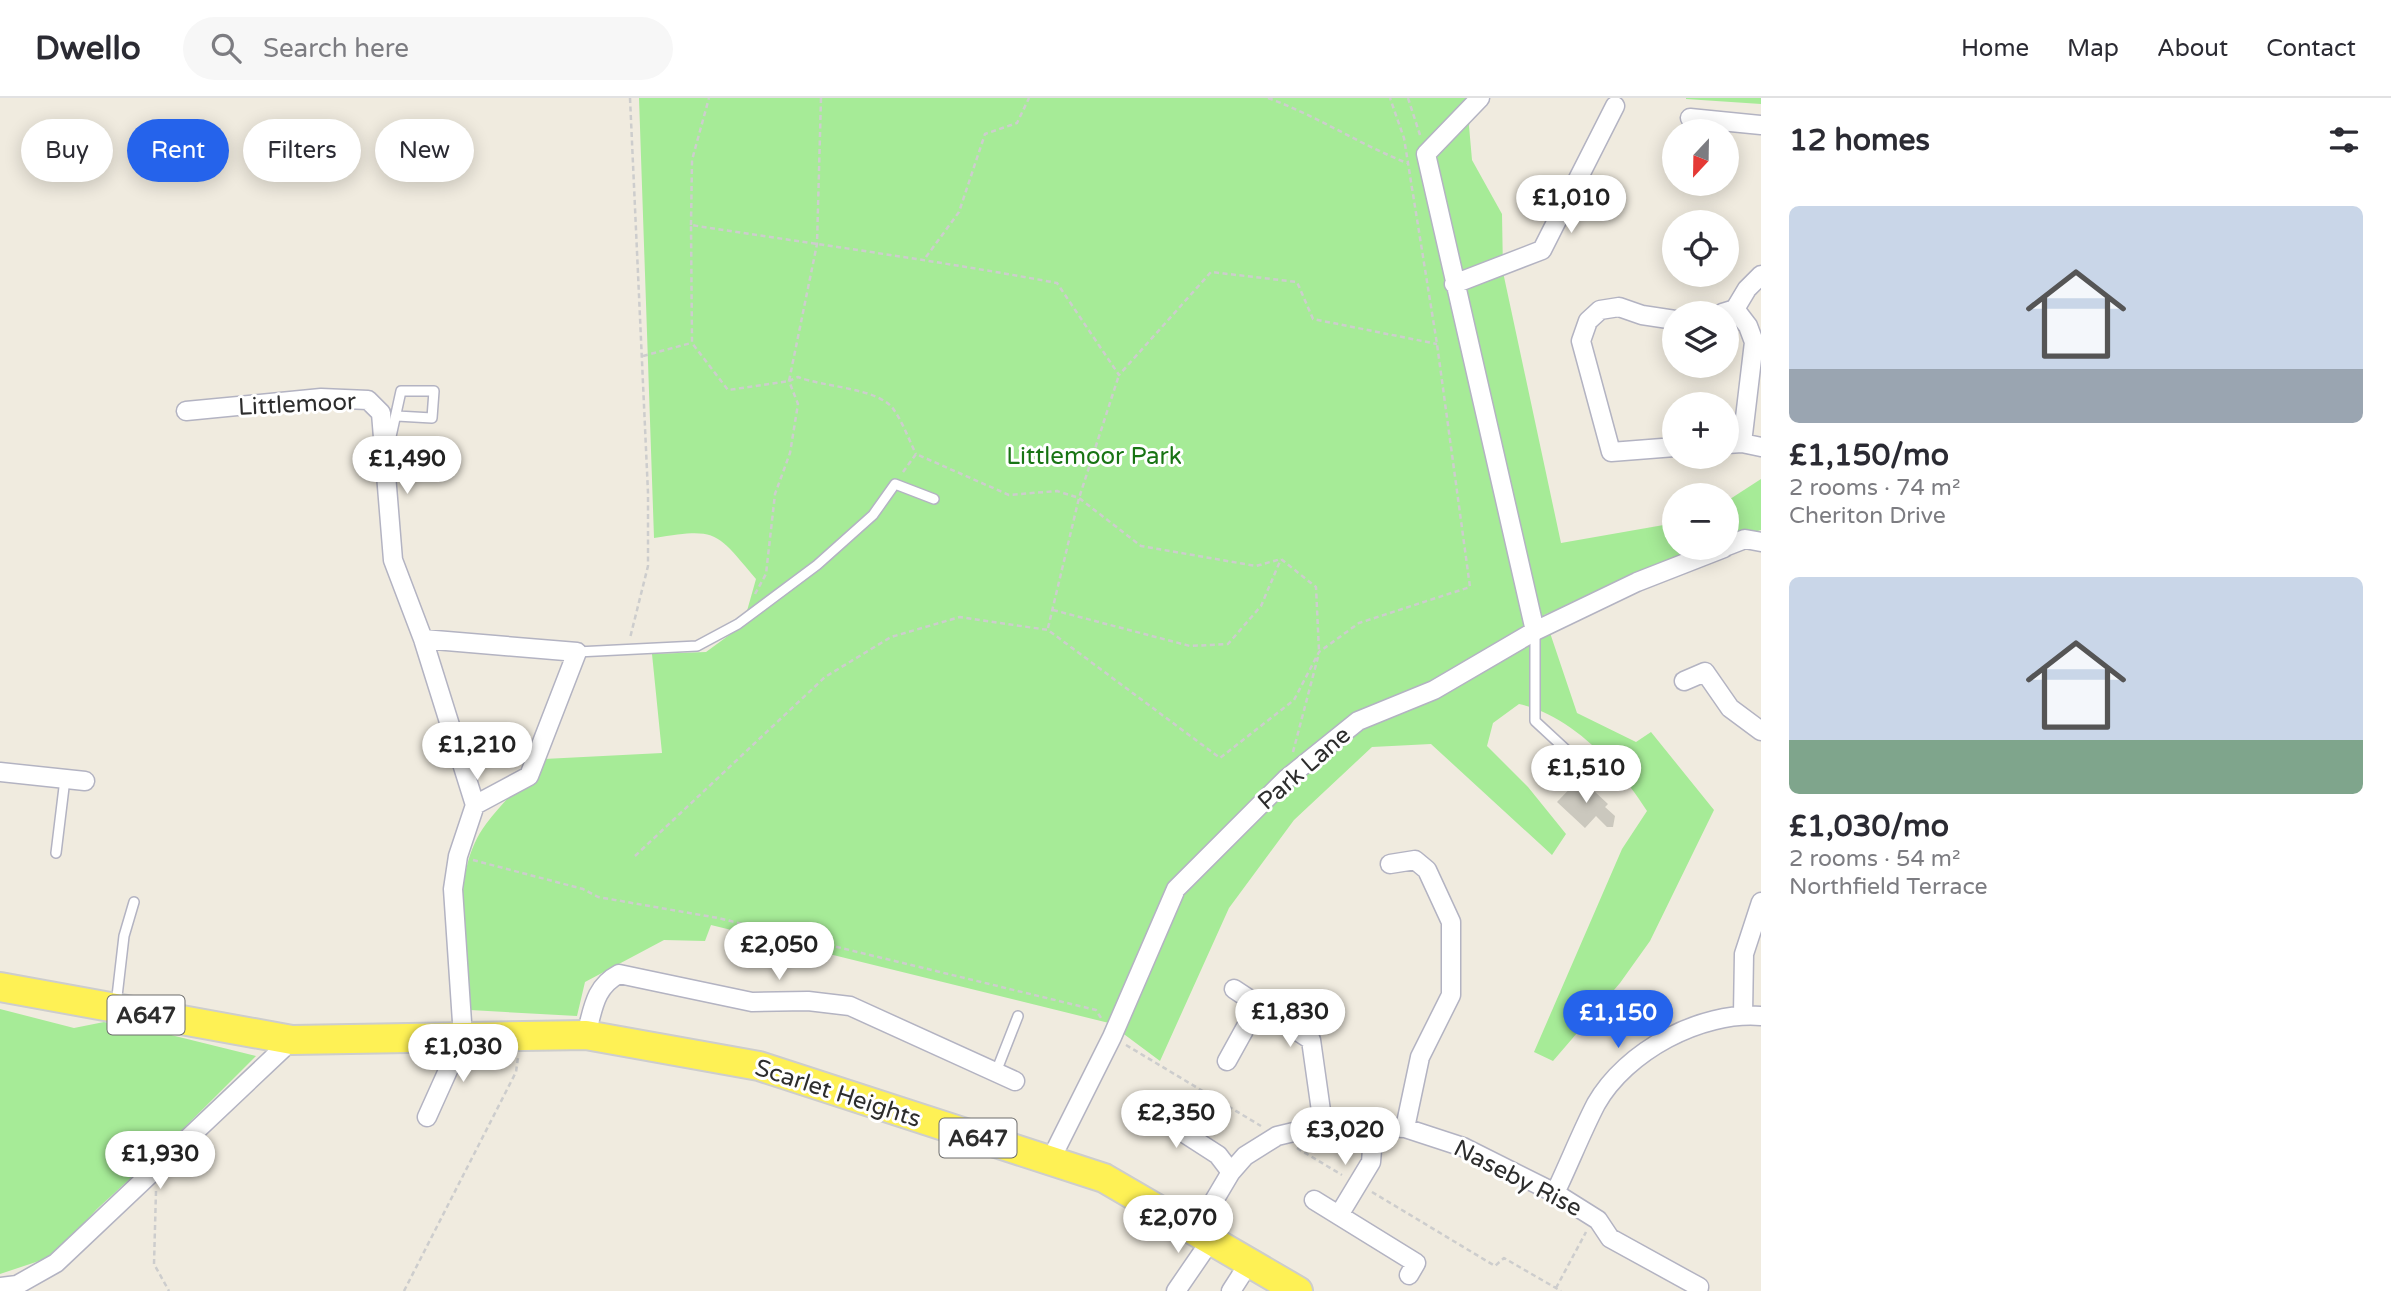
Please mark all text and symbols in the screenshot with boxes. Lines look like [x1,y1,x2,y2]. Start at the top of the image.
search box [183,17,673,80]
text: Dwello [35,29,141,68]
icon: search [207,29,245,67]
text: Search here [263,33,409,64]
text: Home [1961,34,2029,63]
text: Map [2067,34,2119,63]
text: About [2157,34,2228,63]
text: Contact [2266,34,2356,63]
chip: Buy [21,119,113,182]
chip: Rent [127,119,229,182]
chip: Filters [243,119,361,182]
chip: New [375,119,474,182]
north arrow [1662,119,1740,196]
map controls [1662,119,1739,560]
icon: filters [2325,121,2363,159]
text: 12 homes [1789,122,1930,159]
pin: £1,010 [1514,176,1628,235]
text: £1,010 [1532,184,1610,212]
button: locate [1662,210,1739,287]
icon: home [2013,251,2139,377]
button: layers [1662,301,1739,378]
street label: Littlemoor [237,387,358,422]
button: + [1662,392,1739,469]
pin: £1,490 [350,436,464,496]
text: £1,150/mo [1789,437,1949,474]
park label: Littlemoor Park [1006,442,1182,471]
text: £1,490 [368,445,446,473]
text: 2 rooms · 74 m² [1789,474,1960,502]
button: − [1662,483,1739,560]
text: Cheriton Drive [1789,502,1946,530]
icon: home [2013,622,2139,748]
street label: Park Lane [1252,720,1356,816]
pin: £1,210 [420,722,534,782]
text: £1,210 [438,731,516,759]
pin: £1,510 [1529,746,1643,805]
text: £1,510 [1547,754,1625,782]
text: £1,030/mo [1789,808,1949,845]
text: 2 rooms · 54 m² [1789,845,1960,873]
text: Northfield Terrace [1789,873,1988,901]
pin: £2,050 [722,922,836,982]
text: £2,050 [740,931,818,959]
pin: £1,830 [1233,990,1347,1049]
pin: £1,150 [1561,990,1675,1050]
road number: A647 [108,996,184,1034]
text: £1,830 [1251,998,1329,1026]
text: £1,150 [1579,999,1657,1027]
pin: £1,030 [406,1024,520,1084]
text: £1,030 [424,1033,502,1061]
street label: Scarlet Heights [751,1053,924,1134]
pin: £2,350 [1119,1090,1233,1150]
text: £2,350 [1137,1099,1215,1127]
pin: £3,020 [1288,1108,1402,1167]
text: £3,020 [1306,1116,1384,1144]
road number: A647 [940,1119,1016,1158]
pin: £1,930 [103,1132,217,1191]
street label: Naseby Rise [1449,1134,1587,1223]
text: £1,930 [121,1140,199,1168]
pin: £2,070 [1121,1196,1235,1255]
text: £2,070 [1139,1204,1217,1232]

